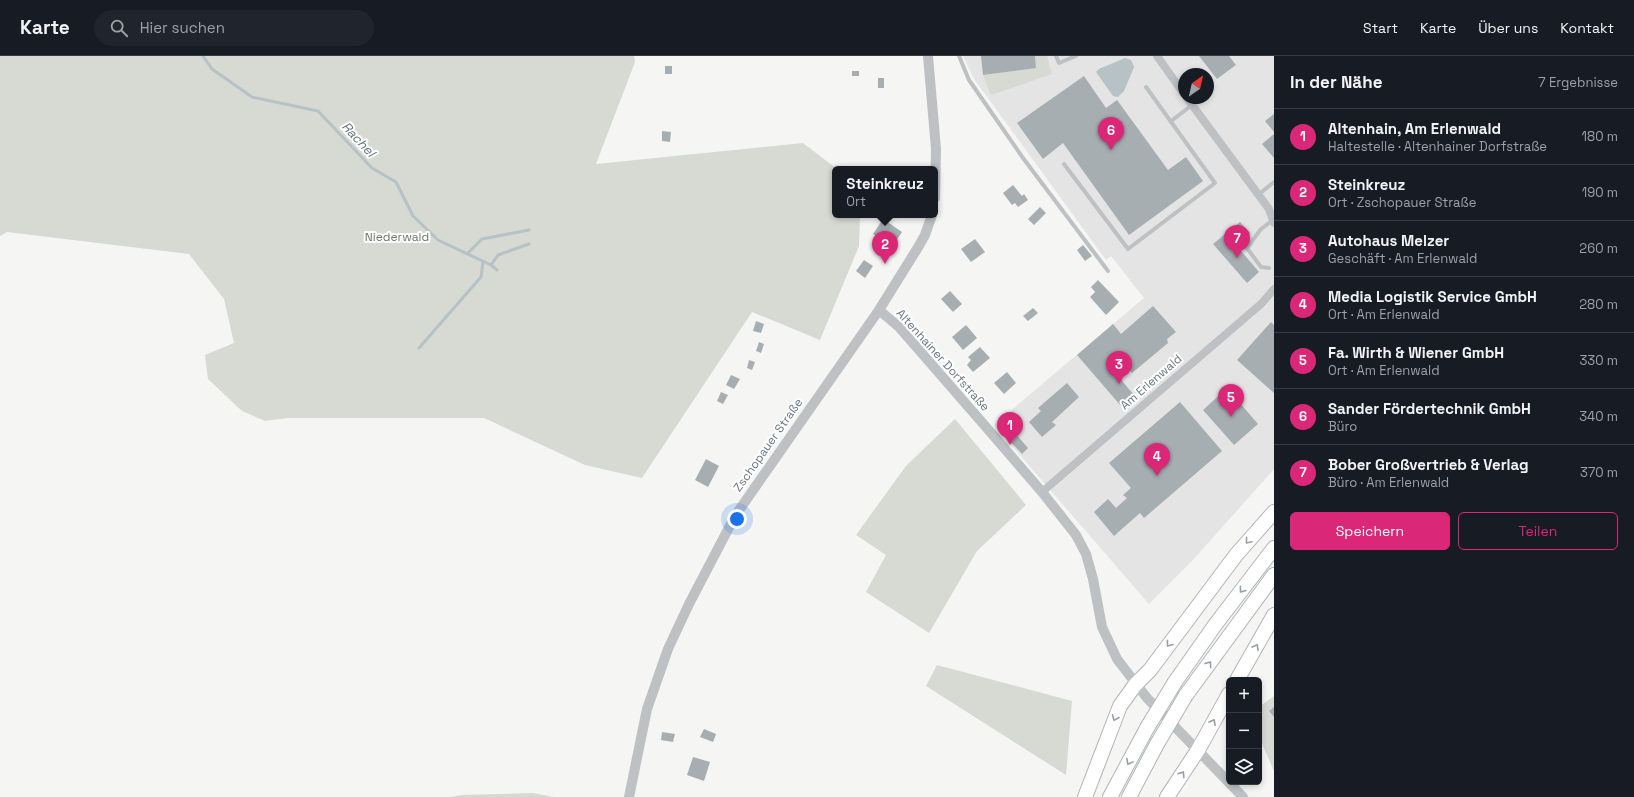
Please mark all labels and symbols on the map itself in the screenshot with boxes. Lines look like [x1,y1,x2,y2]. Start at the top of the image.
north arrow [1178,68,1214,104]
pin: 6 [1098,117,1124,150]
water label: Rachel [338,118,380,162]
pin: 7 [1224,225,1250,258]
park label: Niederwald [365,229,429,245]
pin: 2 [872,231,898,264]
street label: Altenhainer Dorfstraße [893,306,993,414]
pin: 3 [1106,351,1132,384]
street label: Am Erlenwald [1117,351,1185,413]
pin: 5 [1218,384,1244,417]
street label: Zschopauer Straße [730,395,806,495]
pin: 1 [997,412,1023,445]
pin: 4 [1144,443,1170,476]
your location [727,509,747,529]
one-way arrow [1246,536,1253,544]
one-way arrow [1240,585,1247,592]
one-way arrow [1167,640,1174,647]
one-way arrow [1251,644,1258,651]
one-way arrow [1205,661,1212,668]
one-way arrow [1112,714,1120,721]
one-way arrow [1209,719,1216,726]
one-way arrow [1126,758,1133,765]
one-way arrow [1177,771,1184,778]

